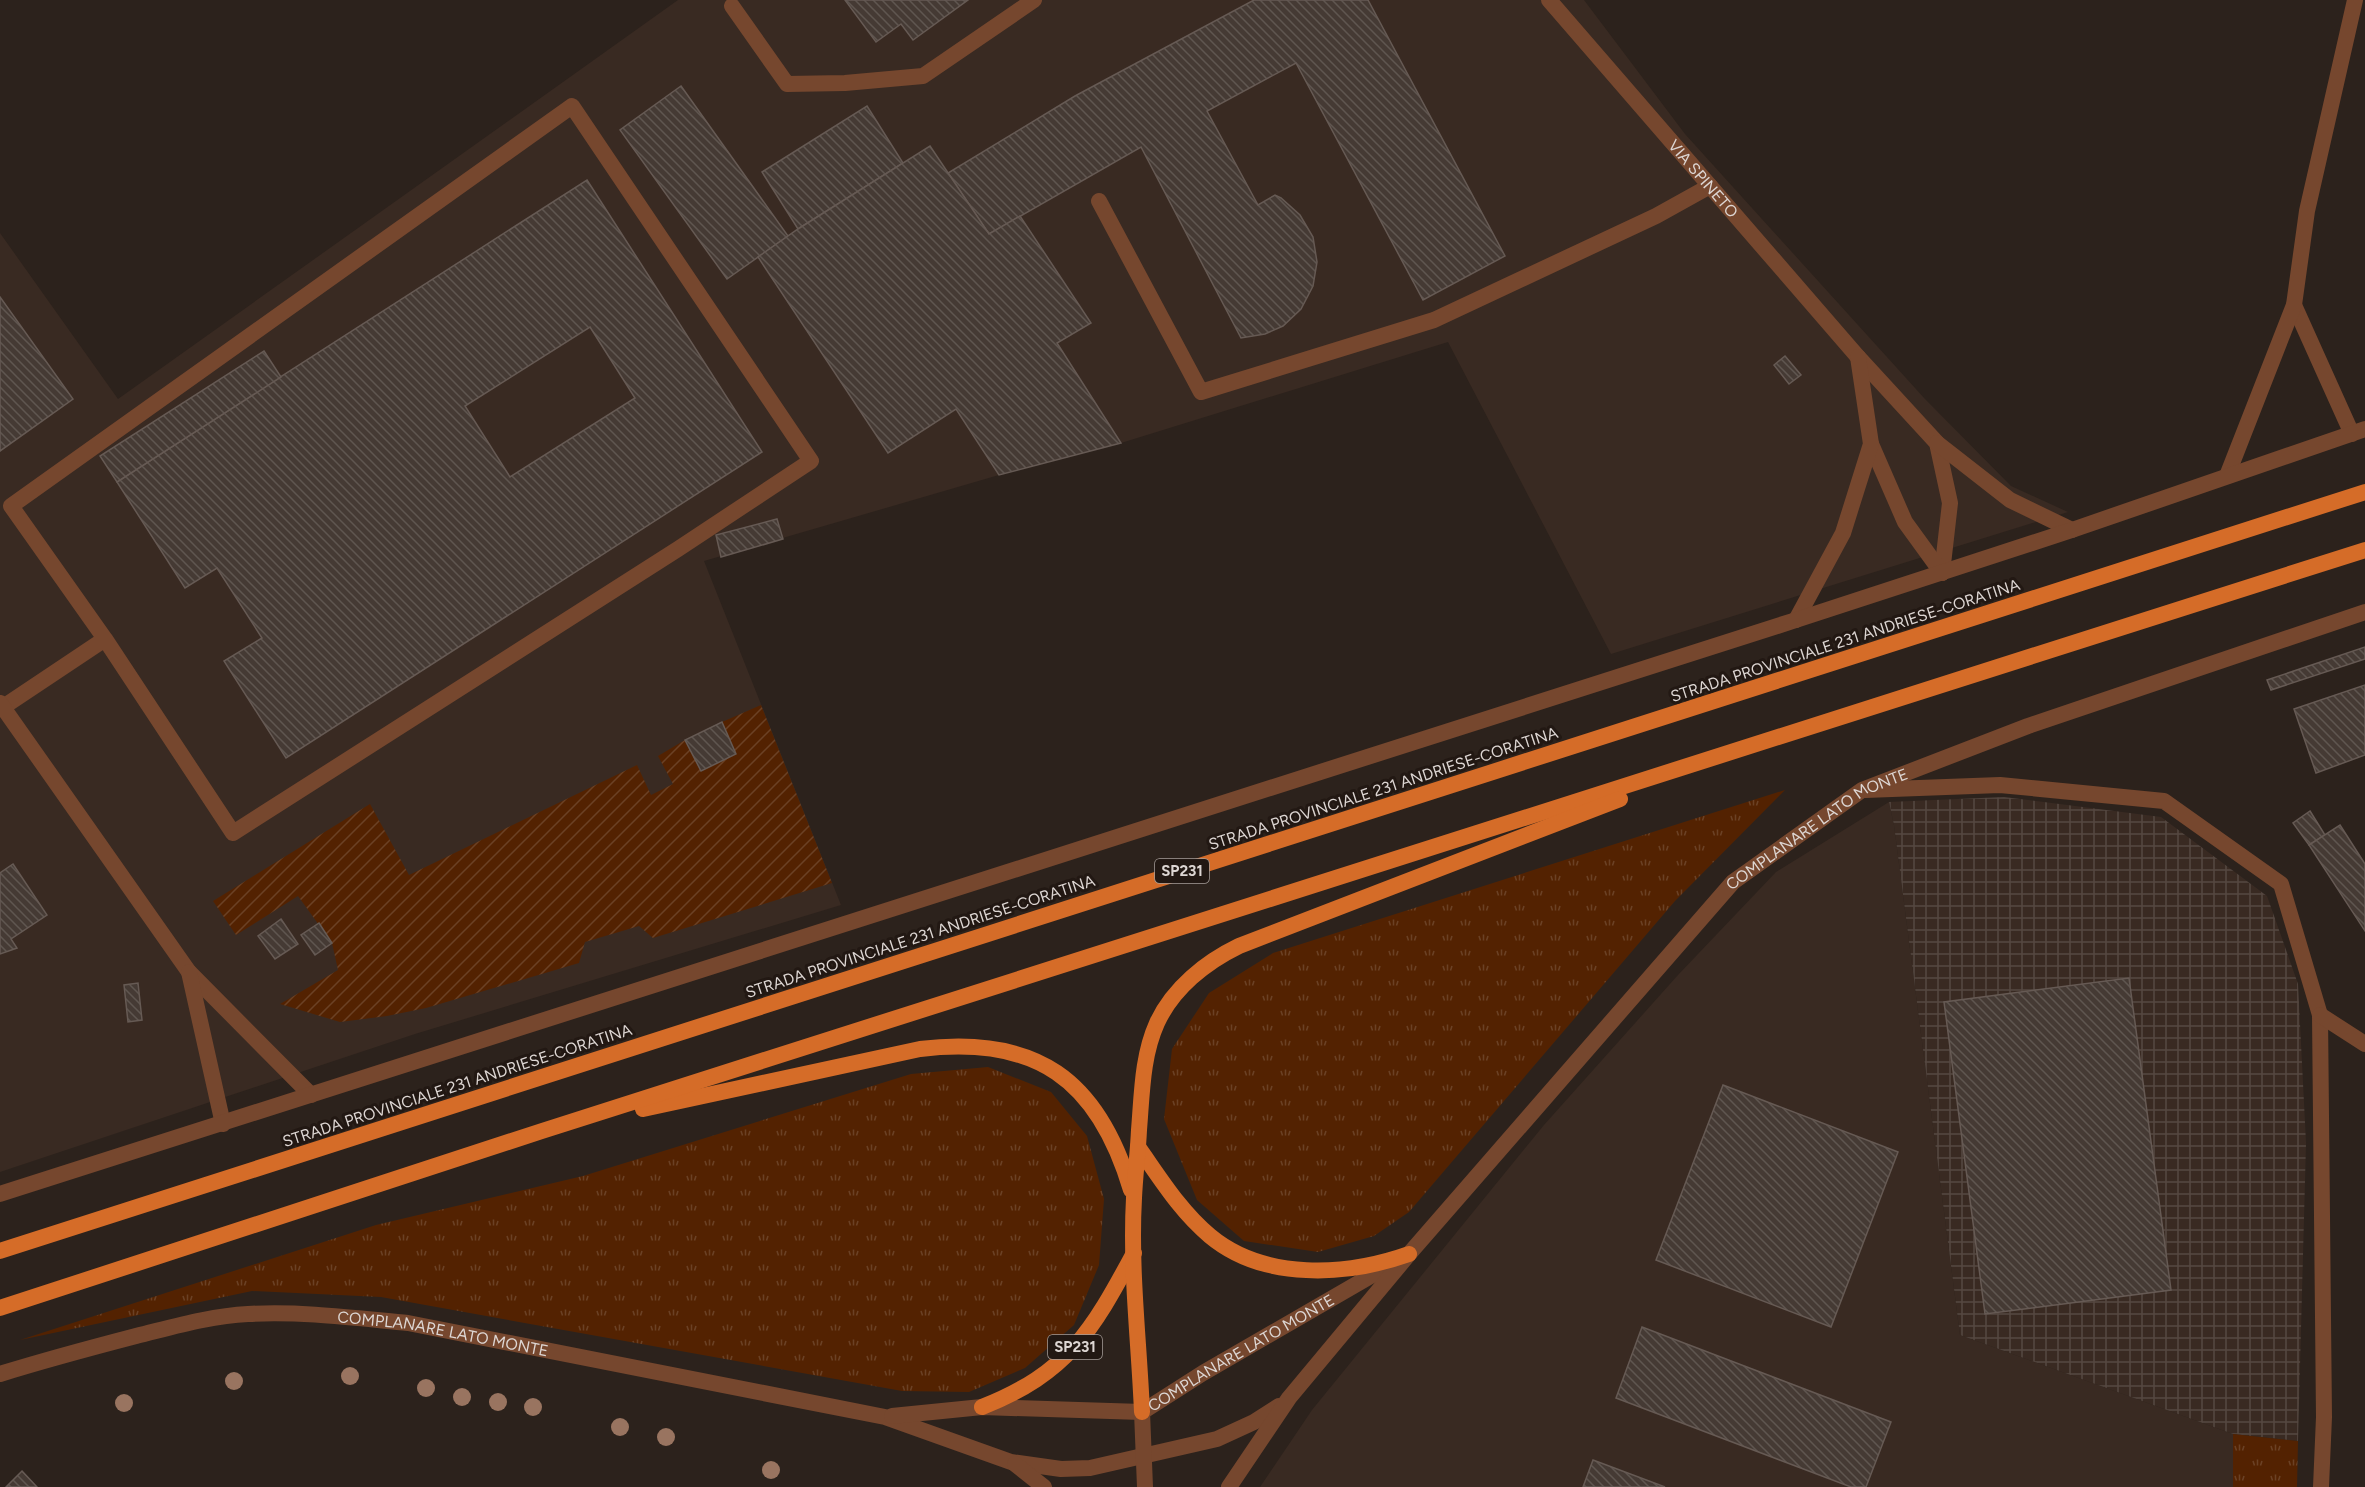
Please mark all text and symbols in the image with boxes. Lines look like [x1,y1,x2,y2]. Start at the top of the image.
street label: VIA SPINETO [1664,136,1742,222]
street label: STRADA PROVINCIALE 231 ANDRIESE-CORATINA [1668,575,2022,706]
street label: STRADA PROVINCIALE 231 ANDRIESE-CORATINA [1206,723,1560,854]
street label: COMPLANARE LATO MONTE [1722,764,1911,894]
road number: SP231 [1155,859,1209,883]
street label: STRADA PROVINCIALE 231 ANDRIESE-CORATINA [743,871,1097,1002]
street label: STRADA PROVINCIALE 231 ANDRIESE-CORATINA [280,1020,634,1151]
street label: COMPLANARE LATO MONTE [1144,1290,1338,1416]
street label: COMPLANARE LATO MONTE [337,1307,550,1360]
road number: SP231 [1048,1335,1102,1359]

